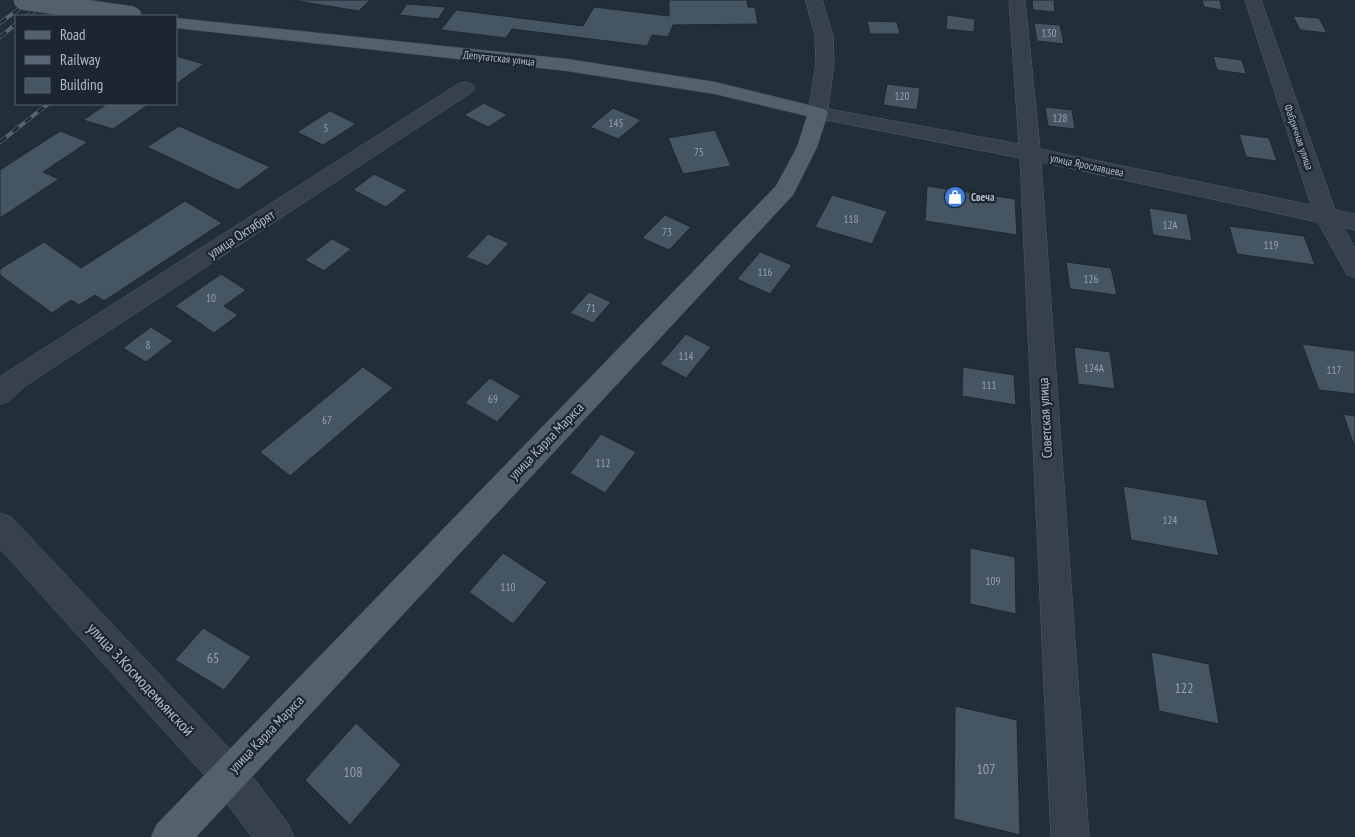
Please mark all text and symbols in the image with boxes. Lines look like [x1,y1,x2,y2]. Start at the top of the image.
legend [15,15,178,105]
text: Road [60,25,86,44]
house number: 130 [1042,26,1056,40]
street label: Депутатская улица [462,47,536,69]
text: Railway [60,50,101,69]
text: Building [60,75,103,94]
house number: 120 [895,89,909,103]
street label: Фабричная улица [1281,102,1317,172]
house number: 128 [1053,111,1067,125]
house number: 145 [609,116,623,130]
house number: 5 [324,121,329,135]
house number: 75 [694,145,704,159]
street label: улица Ярославцева [1049,150,1125,180]
shop icon: Свеча [943,185,967,209]
place label: Свеча [971,190,995,204]
street label: улица Октябрят [204,205,279,262]
house number: 118 [844,212,858,226]
house number: 12А [1162,218,1178,232]
house number: 73 [662,225,672,239]
house number: 119 [1264,238,1278,252]
house number: 116 [758,265,772,279]
house number: 126 [1084,272,1098,286]
house number: 10 [206,291,216,305]
house number: 71 [586,301,596,315]
house number: 8 [146,338,151,352]
house number: 114 [679,349,693,363]
house number: 124А [1084,361,1105,375]
house number: 117 [1327,363,1341,377]
street label: Советская улица [1034,377,1056,459]
house number: 111 [982,378,996,392]
house number: 69 [488,392,498,406]
street label: улица Карла Маркса [504,398,588,484]
house number: 67 [322,413,332,427]
house number: 112 [596,456,610,470]
house number: 124 [1163,513,1177,527]
house number: 109 [986,574,1000,588]
house number: 110 [501,580,515,594]
street label: улица З.Космодемьянской [83,618,199,740]
house number: 65 [207,649,219,667]
house number: 122 [1175,679,1193,697]
street label: улица Карла Маркса [224,691,308,777]
house number: 107 [977,760,995,778]
house number: 108 [344,763,362,781]

